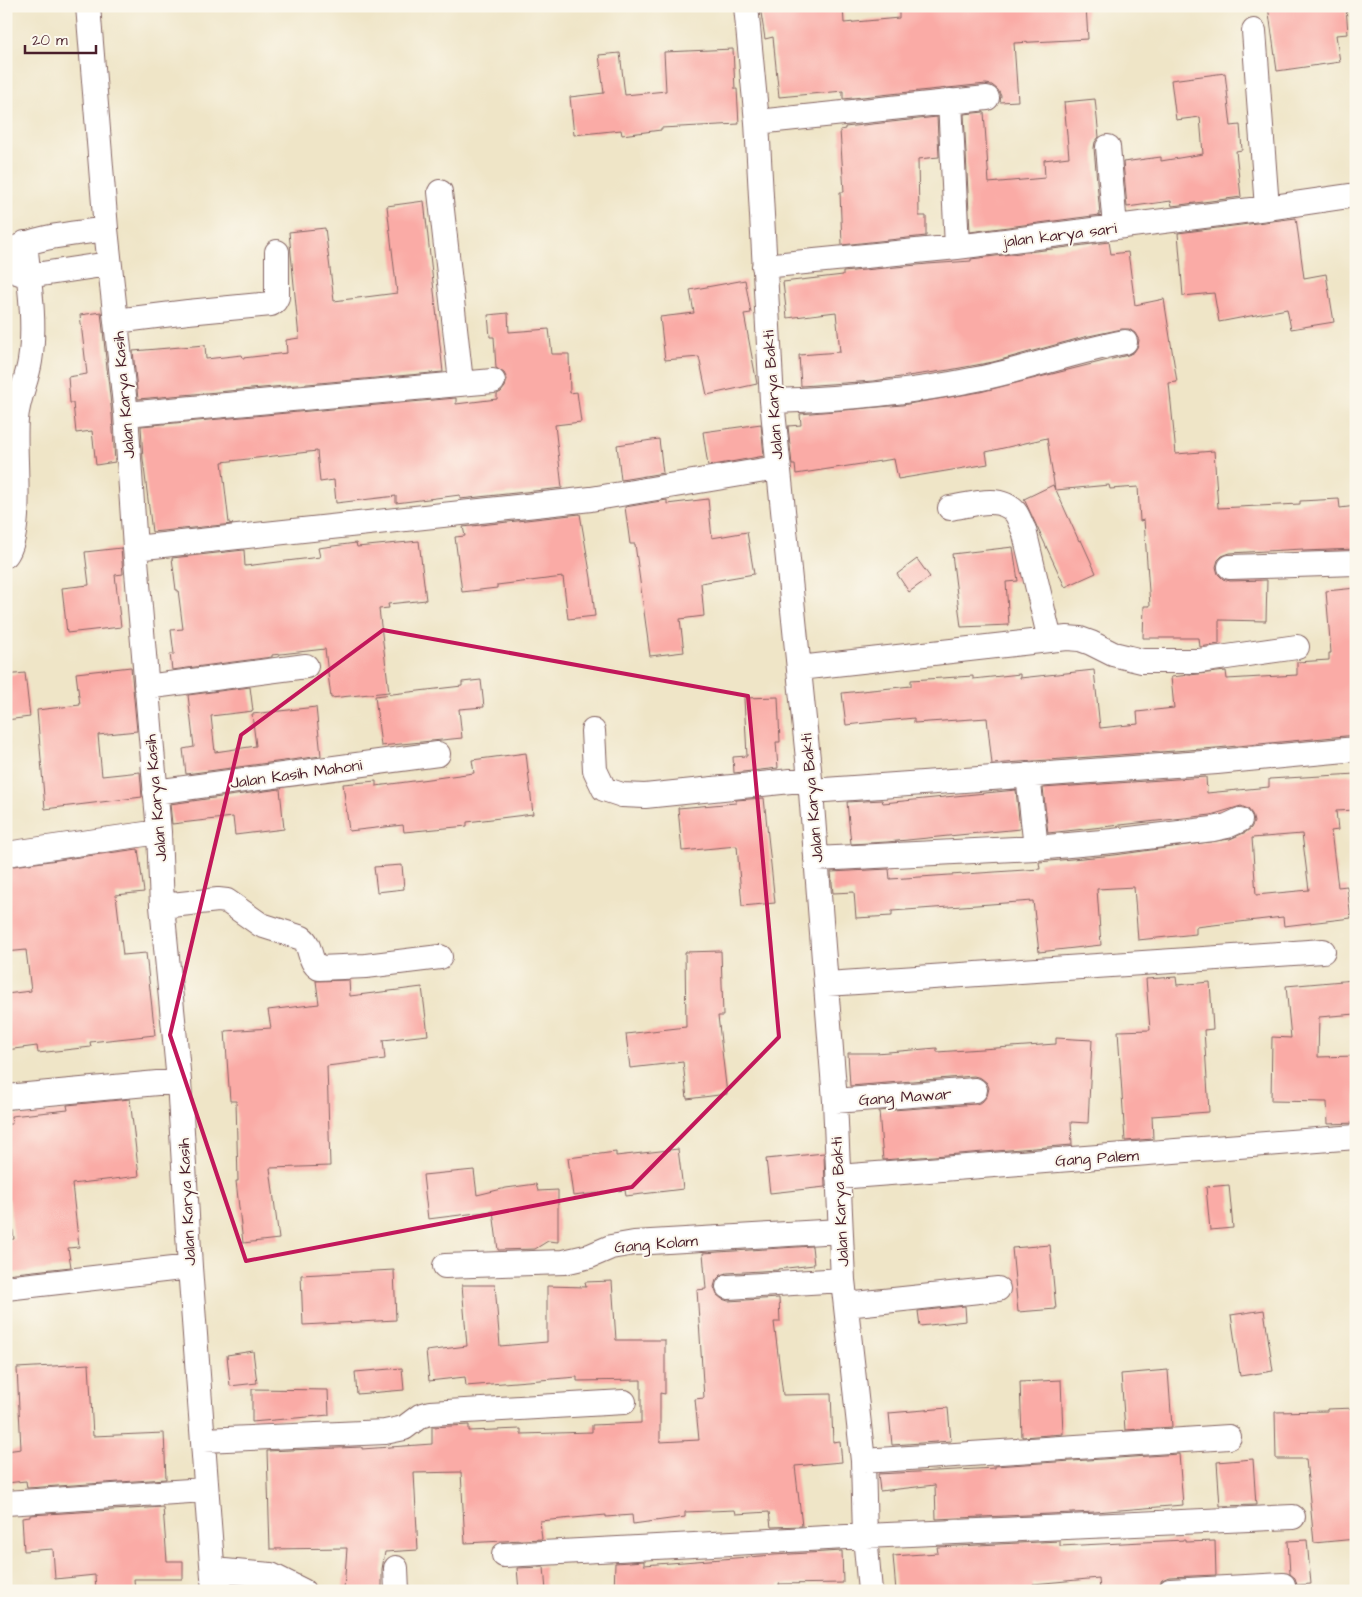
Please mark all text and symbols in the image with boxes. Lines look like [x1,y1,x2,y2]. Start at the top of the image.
scale bar [25,22,96,54]
text: 20 m [32,30,68,51]
street label: jalan karya sari [1000,217,1119,254]
street label: Jalan Karya Bakti [757,329,789,460]
street label: Jalan Karya Kasih [107,330,142,460]
street label: Jalan Karya Bakti [795,732,830,864]
street label: Jalan Karya Kasih [139,733,174,863]
street label: Jalan Kasih Mahoni [229,754,364,794]
street label: Gang Mawar [858,1083,953,1112]
street label: Jalan Karya Bakti [826,1136,855,1267]
street label: Jalan Karya Kasih [173,1137,202,1266]
street label: Gang Palem [1054,1144,1140,1173]
street label: Gang Kolam [613,1229,699,1260]

